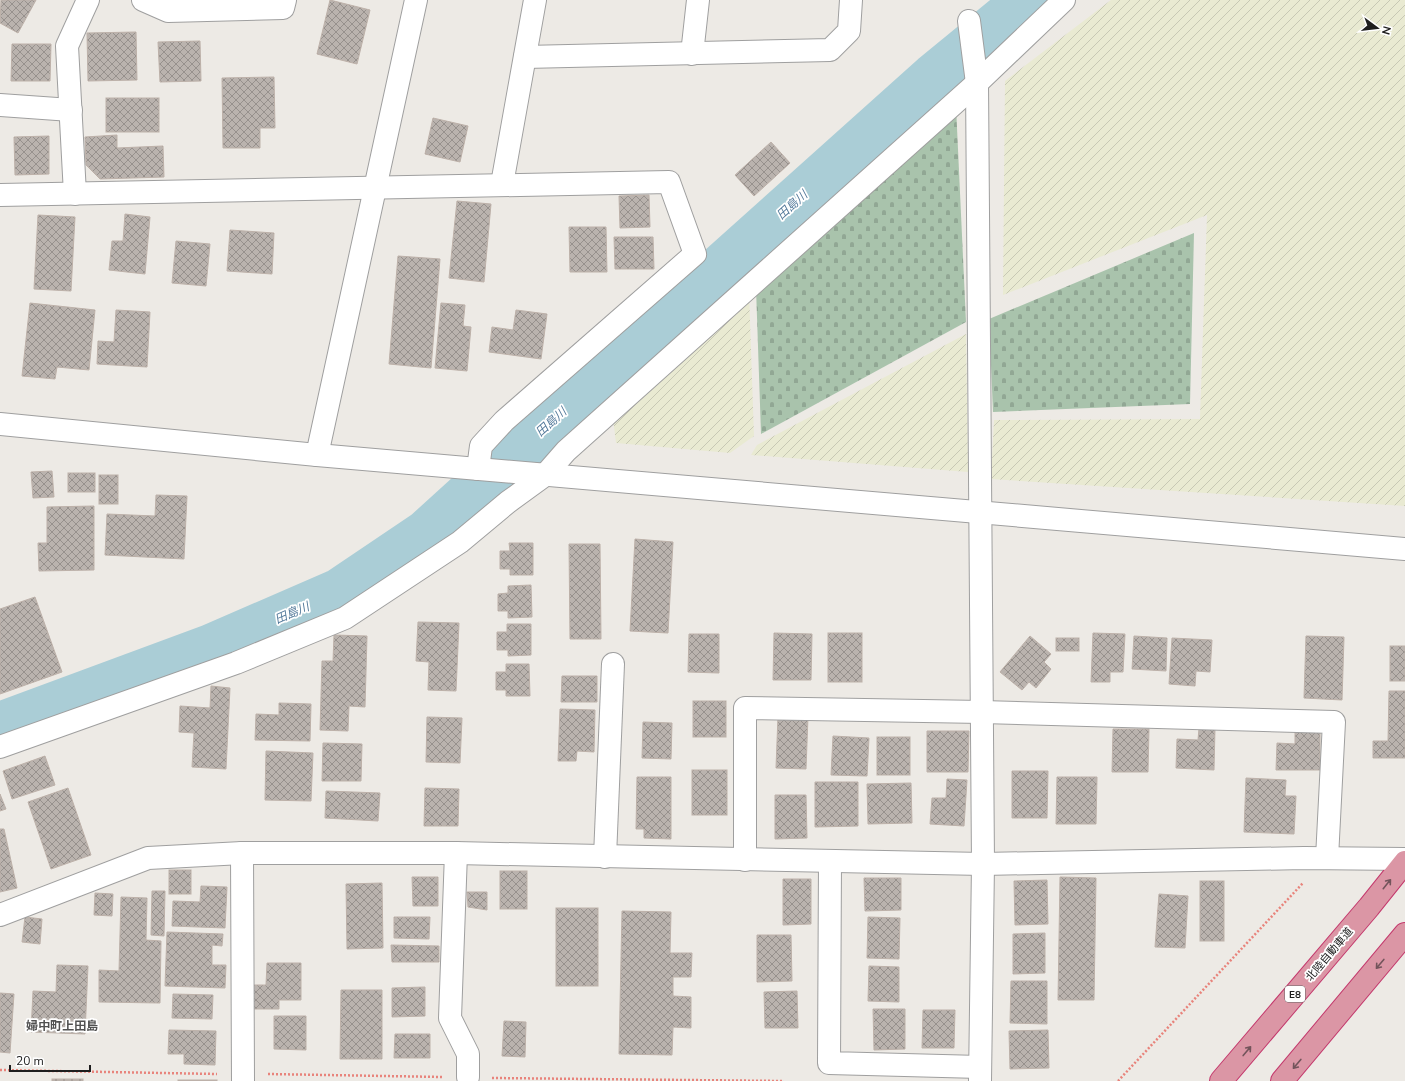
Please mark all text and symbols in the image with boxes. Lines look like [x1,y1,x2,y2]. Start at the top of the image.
north arrow [1357,8,1397,48]
text: N [1378,25,1394,36]
water label: 田島川 [773,186,812,223]
water label: 田島川 [532,403,571,440]
water label: 田島川 [272,598,314,627]
one-way arrow [1383,879,1391,890]
street label: 北陸自動車道 [1302,924,1356,984]
one-way arrow [1376,959,1385,969]
road number: E8 [1285,986,1305,1002]
district label: 婦中町上田島 [26,1018,98,1034]
one-way arrow [1242,1046,1251,1057]
scale bar [10,1047,90,1073]
text: 20 m [16,1053,44,1069]
one-way arrow [1292,1058,1301,1069]

